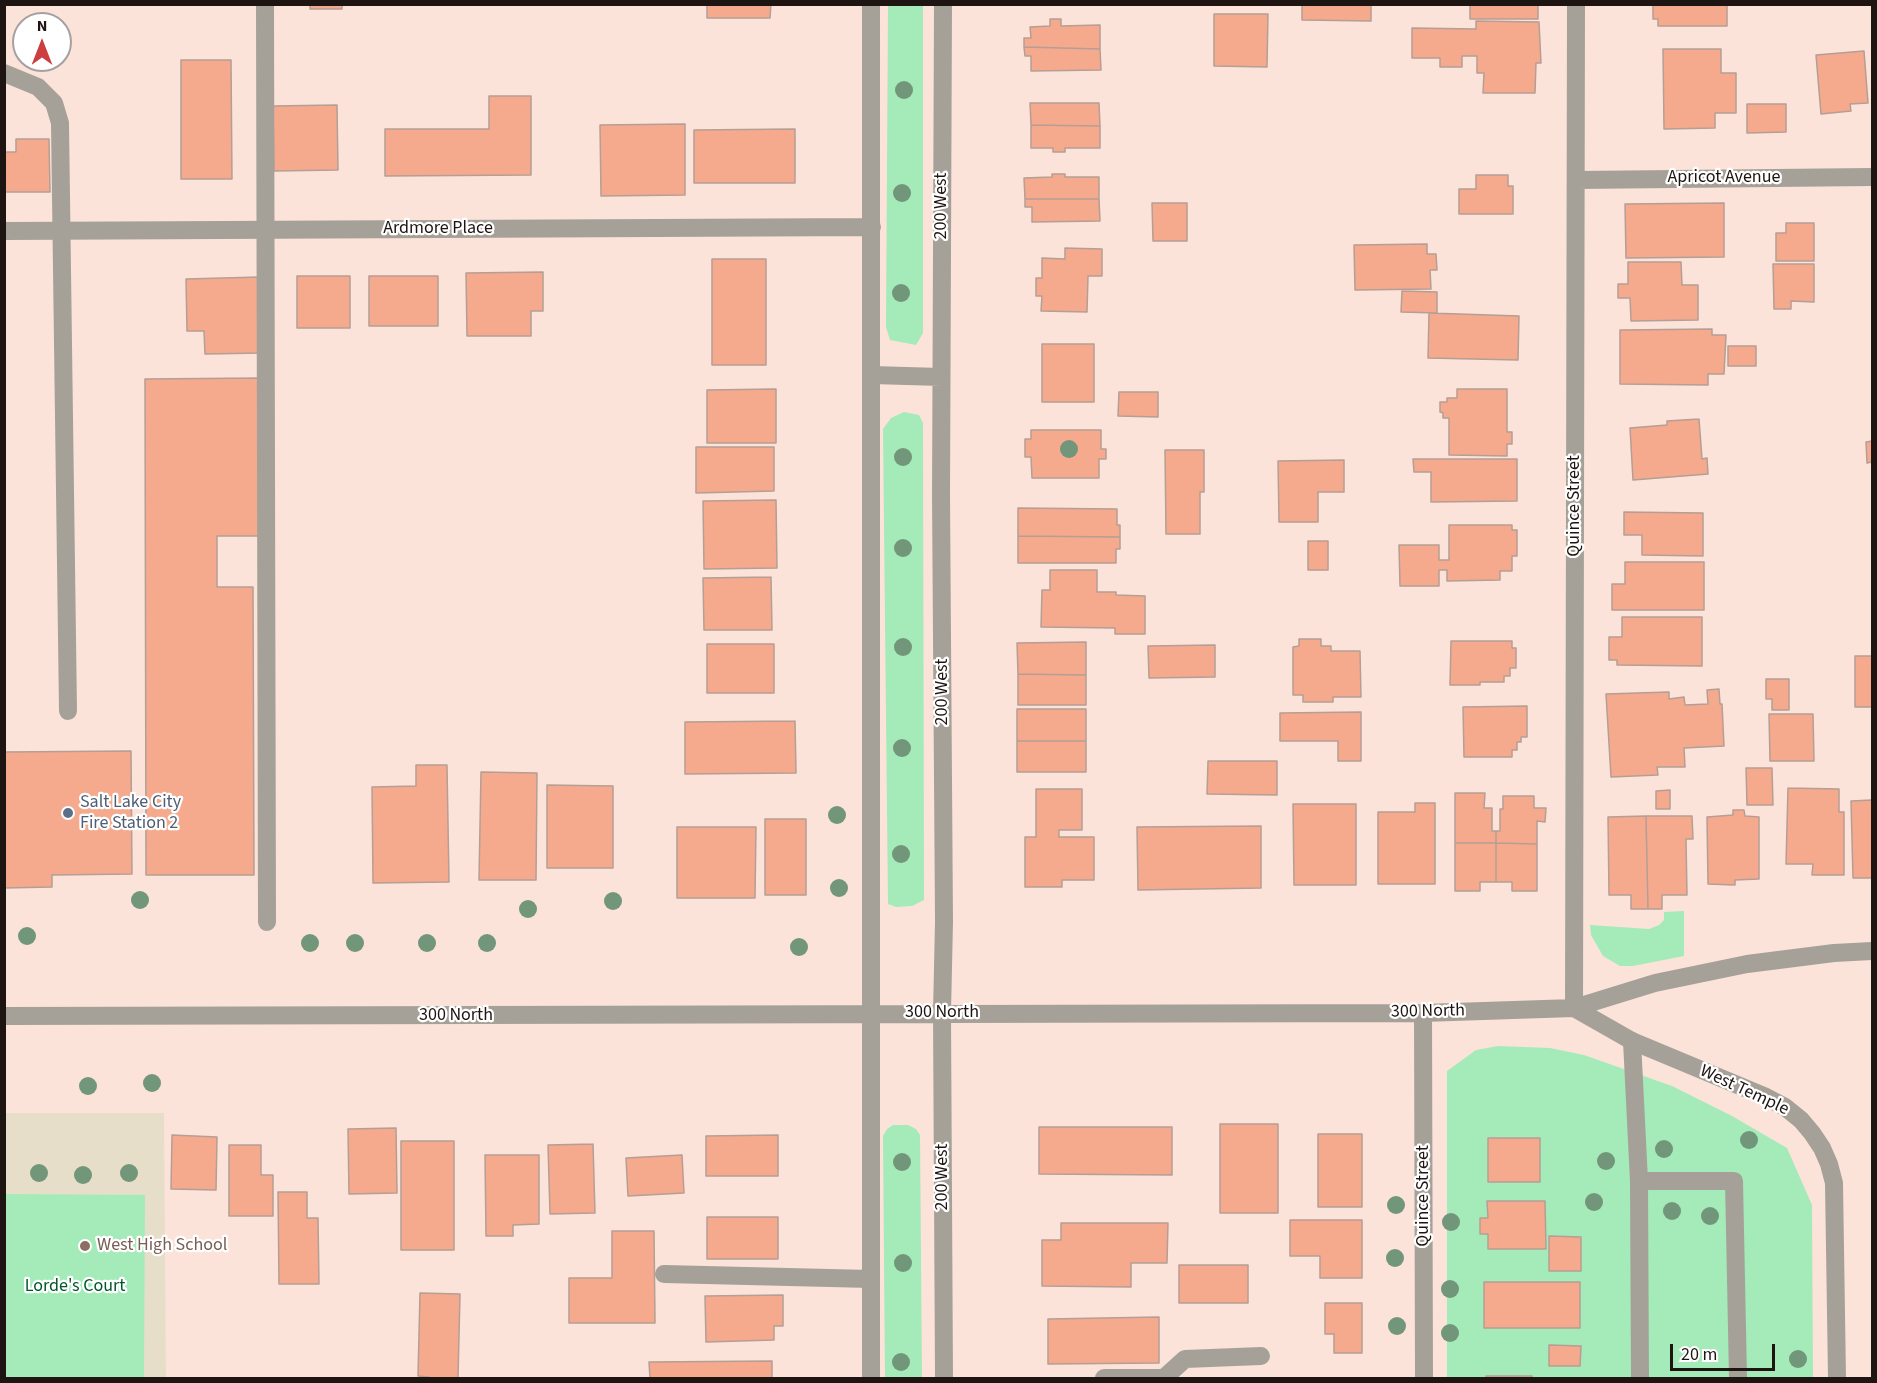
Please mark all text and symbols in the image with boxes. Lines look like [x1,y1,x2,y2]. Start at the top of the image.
north arrow [12,12,72,72]
text: N [37,15,47,37]
street label: Apricot Avenue [1668,167,1780,189]
street label: 200 West [931,173,953,239]
street label: Ardmore Place [383,218,493,240]
street label: Quince Street [1564,455,1586,557]
street label: 200 West [932,659,954,725]
place label: Salt Lake City Fire Station 2 [80,792,181,834]
marker: Salt Lake City Fire Station 2 [61,806,75,820]
street label: 300 North [1391,1001,1465,1023]
street label: 300 North [905,1002,979,1024]
street label: 300 North [419,1005,493,1027]
street label: West Temple [1696,1061,1792,1121]
street label: 200 West [932,1144,954,1210]
street label: Quince Street [1413,1145,1435,1247]
place label: West High School [97,1235,227,1257]
marker: West High School [78,1239,92,1253]
park label: Lorde's Court [25,1276,125,1298]
scale bar [1673,1332,1778,1370]
text: 20 m [1681,1342,1717,1367]

